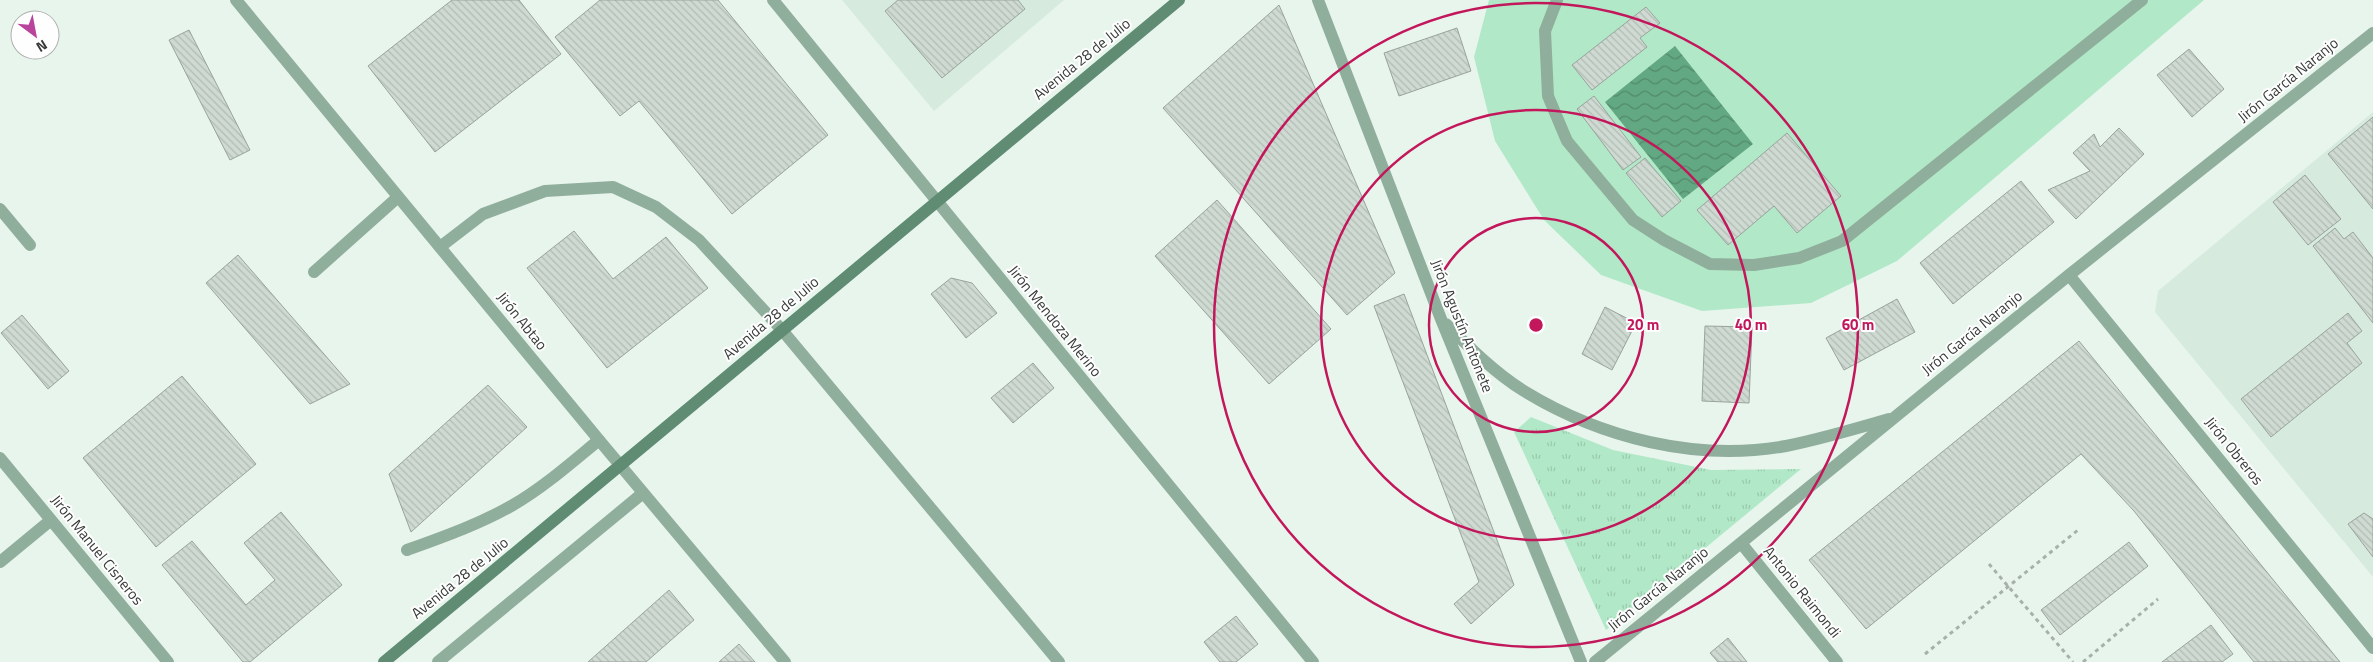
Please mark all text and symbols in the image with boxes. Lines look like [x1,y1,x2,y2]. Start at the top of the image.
north arrow [10,10,60,60]
street label: Avenida 28 de Julio [1028,12,1135,105]
street label: Jirón García Naranjo [2232,32,2343,128]
text: N [32,35,52,58]
street label: Jirón Agustín Antonete [1425,256,1500,396]
street label: Jirón Mendoza Merino [1003,260,1108,382]
street label: Avenida 28 de Julio [718,270,824,365]
street label: Jirón García Naranjo [1916,285,2027,381]
street label: Jirón Abtao [492,286,553,355]
text: 20 m [1627,313,1659,336]
text: 40 m [1735,313,1767,336]
text: 60 m [1842,313,1874,336]
centre of rings [1527,316,1545,334]
street label: Jirón Obreros [2200,411,2269,490]
street label: Jirón Manuel Cisneros [46,489,149,610]
street label: Avenida 28 de Julio [406,531,513,624]
street label: Jirón García Naranjo [1602,541,1713,637]
street label: Antonio Raimondi [1758,541,1847,643]

